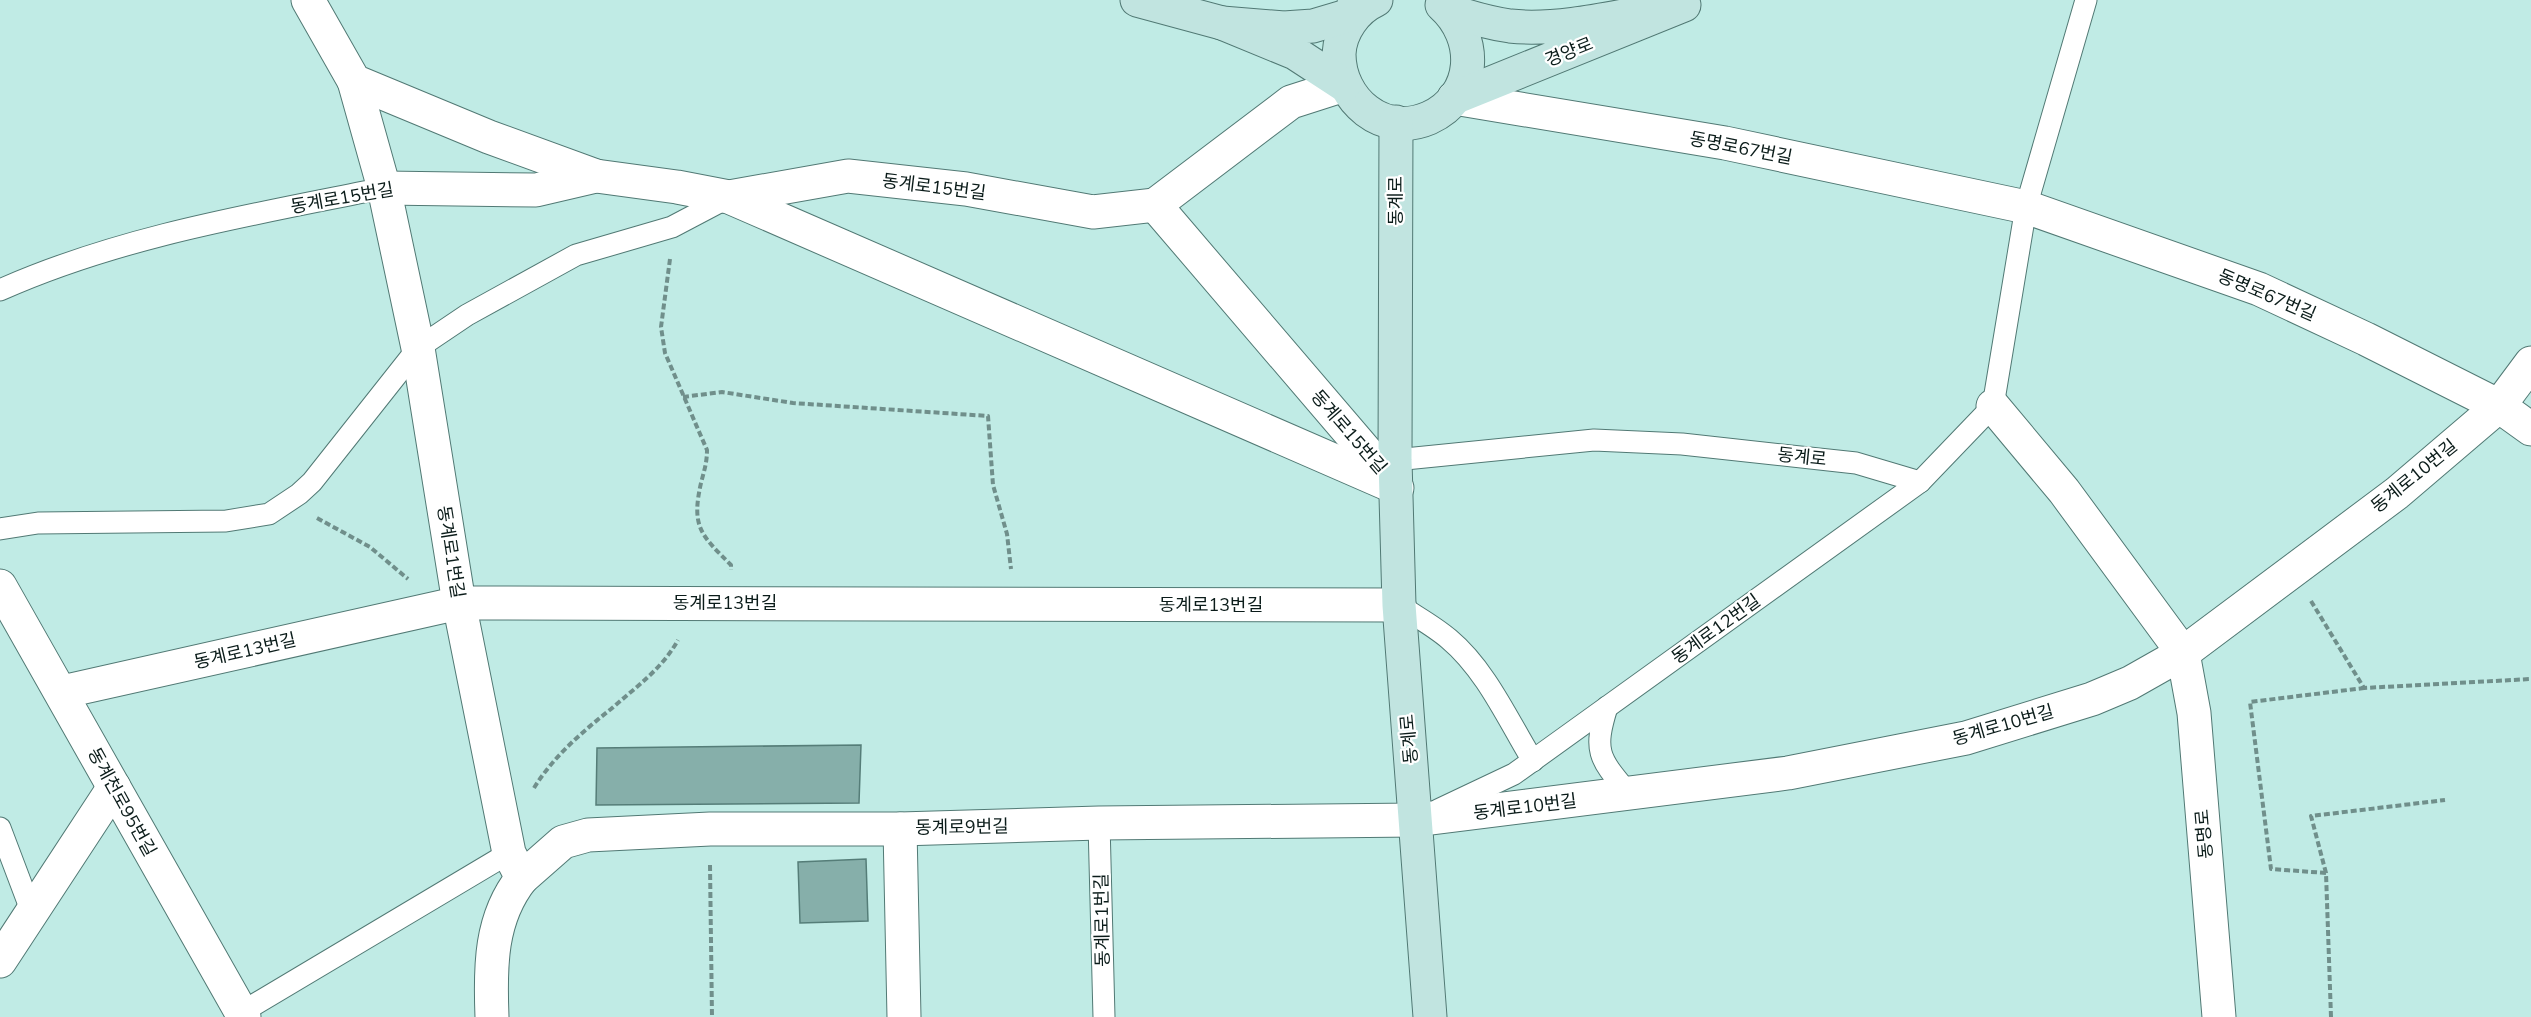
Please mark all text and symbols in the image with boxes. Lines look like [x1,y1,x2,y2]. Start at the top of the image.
street label: 경양로 [1541,32,1597,72]
street label: 동명로67번길 [1687,126,1795,170]
street label: 동계로15번길 [881,169,987,205]
street label: 동계로 [1384,176,1408,226]
street label: 동계로15번길 [289,177,395,219]
street label: 동명로67번길 [2214,264,2320,326]
street label: 동계로15번길 [1306,385,1392,479]
street label: 동계로10번길 [2366,434,2462,518]
street label: 동계로 [1776,442,1828,472]
street label: 동계로1번길 [432,504,470,600]
street label: 동계로12번길 [1667,589,1765,669]
street label: 동계로13번길 [673,591,777,615]
street label: 동계로13번길 [1159,593,1263,617]
street label: 동계로13번길 [191,628,299,674]
street label: 동계로10번길 [1950,699,2056,751]
street label: 동계로 [1395,713,1423,765]
street label: 동계천로95번길 [82,743,162,861]
street label: 동계로10번길 [1472,789,1578,825]
street label: 동명로 [2190,808,2218,860]
street label: 동계로9번길 [915,814,1009,840]
street label: 동계로1번길 [1089,873,1115,967]

